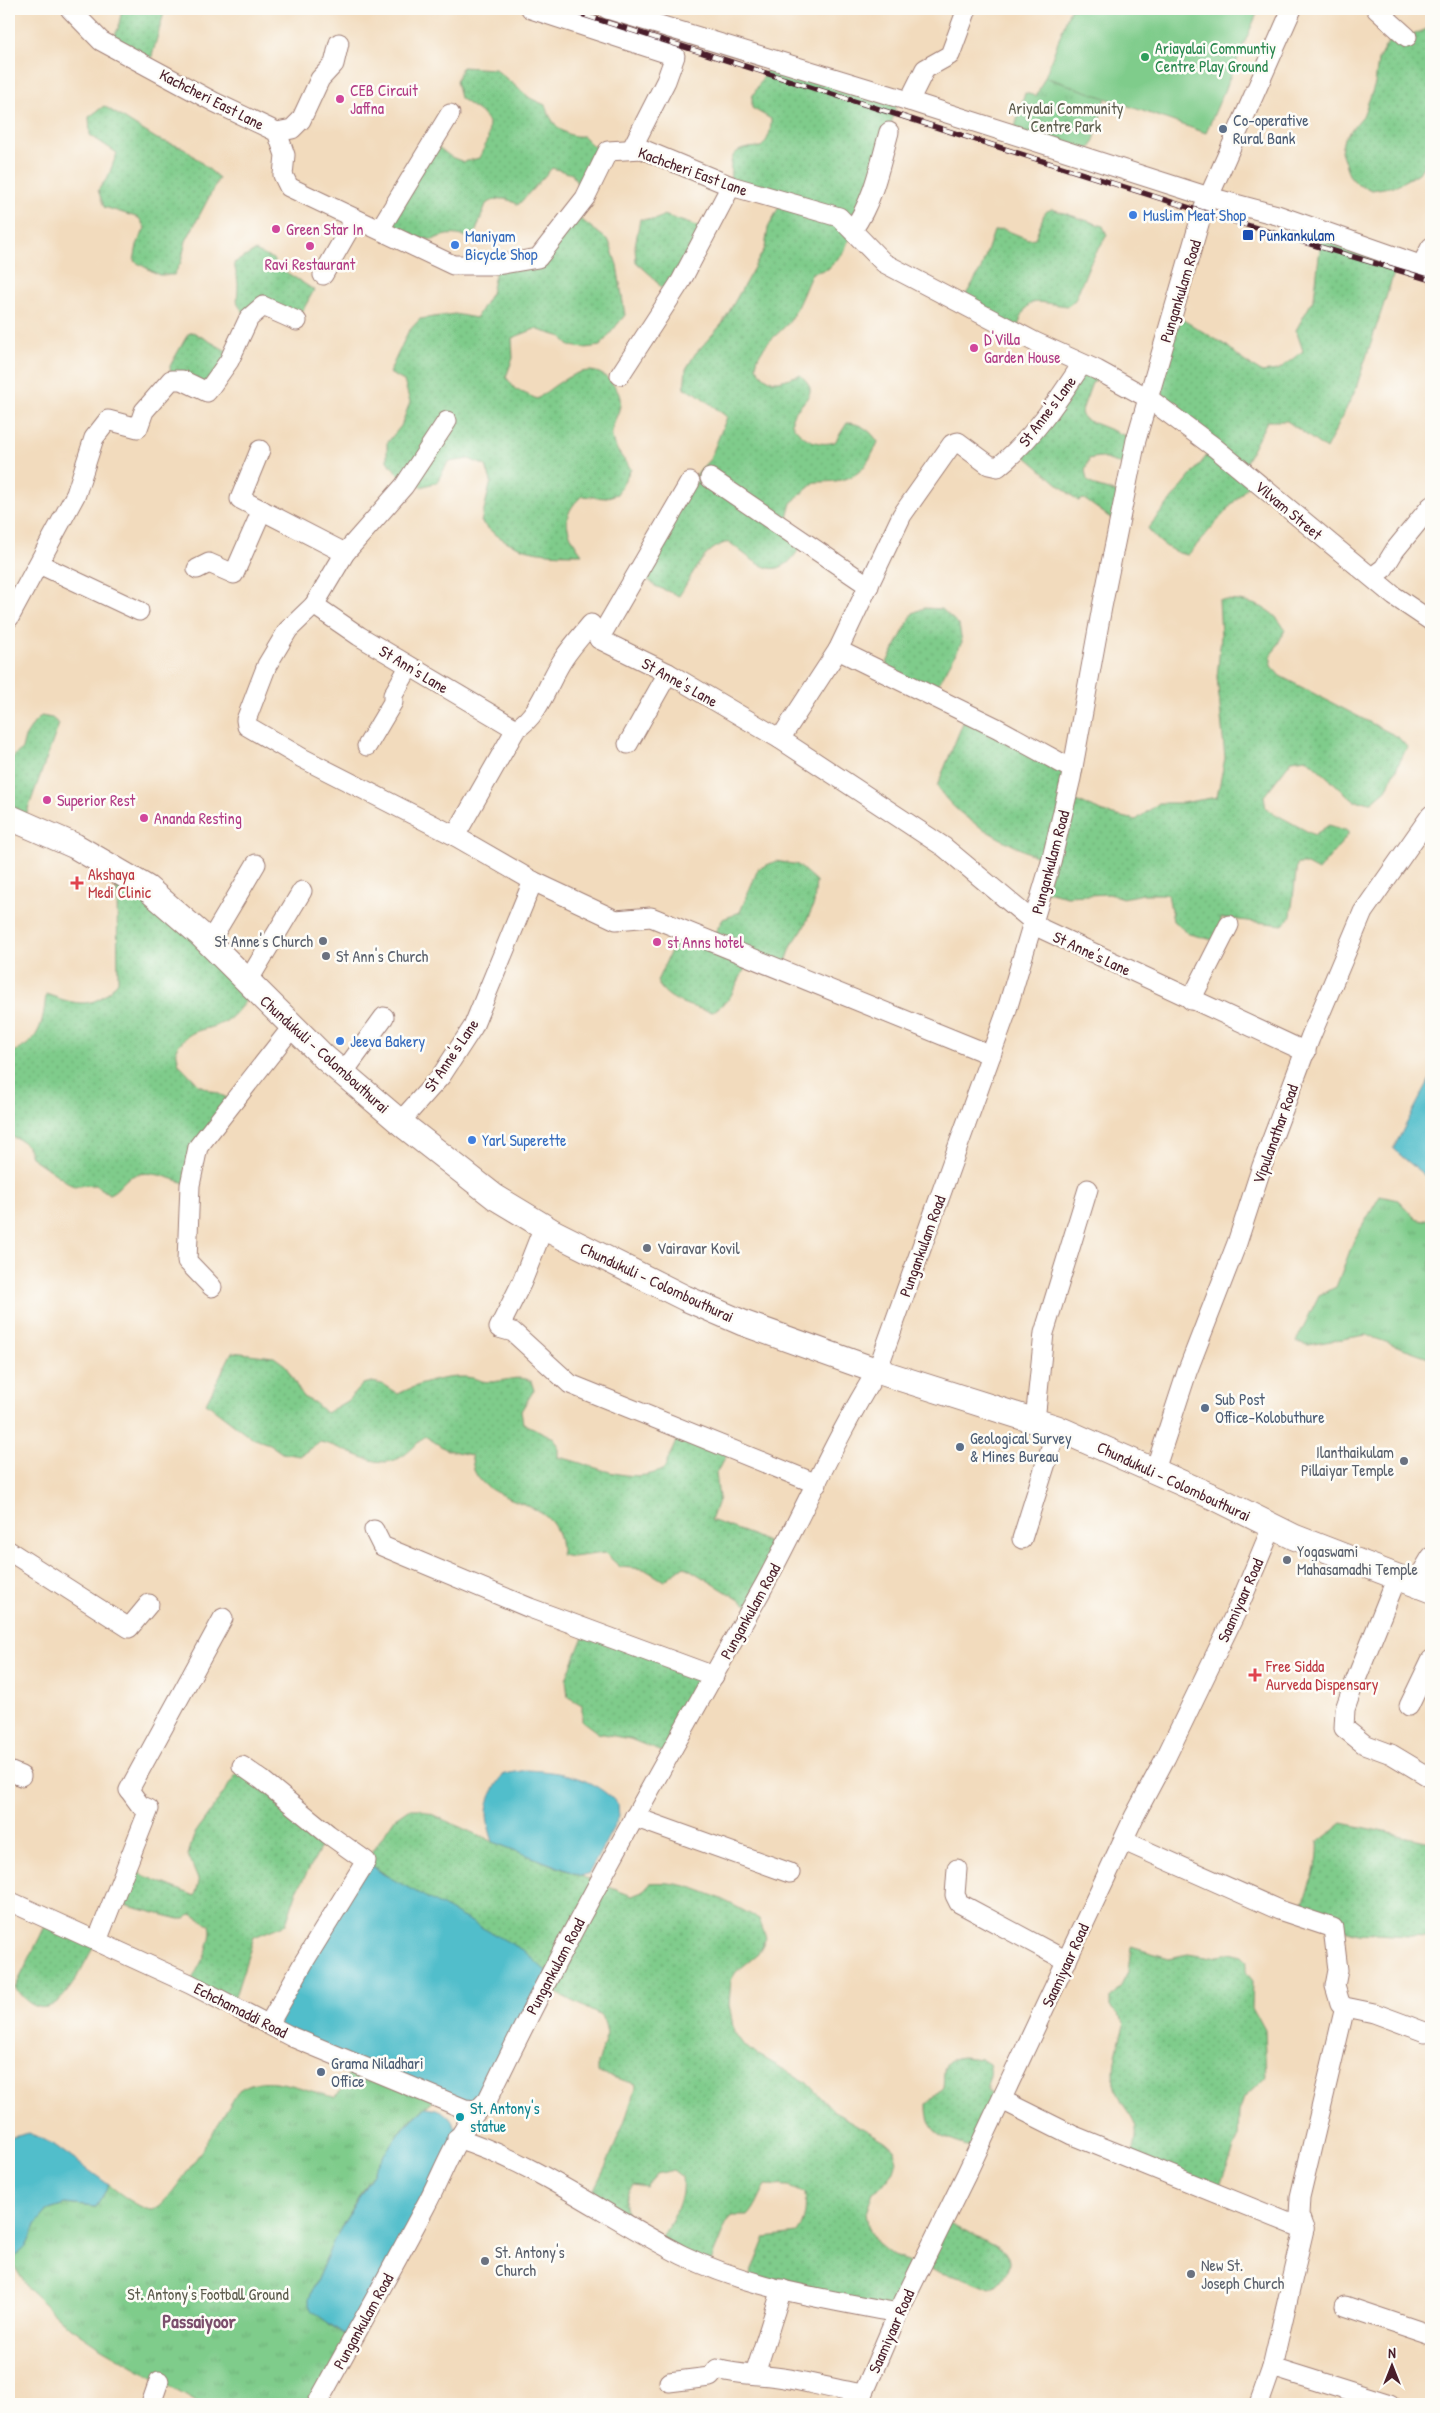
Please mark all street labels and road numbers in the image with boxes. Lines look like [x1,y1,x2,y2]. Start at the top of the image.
street label: Kachcheri East Lane [156,63,269,135]
street label: Kachcheri East Lane [635,141,751,201]
street label: Pungankulam Road [1154,237,1206,345]
street label: St Anne's Lane [1013,371,1081,451]
street label: Vilvam Street [1251,475,1328,545]
street label: St Ann's Lane [375,640,453,699]
street label: St Anne's Lane [638,652,722,712]
street label: Pungankulam Road [1026,808,1074,916]
street label: St Anne's Lane [1050,925,1135,981]
street label: Chundukuli - Colombouthurai [255,990,395,1118]
street label: St Anne's Lane [419,1014,484,1096]
street label: Vipulanathar Road [1247,1081,1303,1187]
street label: Pungankulam Road [893,1192,951,1300]
street label: Chundukuli - Colombouthurai [577,1237,737,1327]
street label: Chundukuli - Colombouthurai [1094,1436,1254,1526]
street label: Saamiyaar Road [1212,1555,1268,1645]
street label: Pungankulam Road [715,1559,785,1663]
street label: Pungankulam Road [520,1914,590,2018]
street label: Saamiyaar Road [1036,1920,1094,2010]
street label: Echchamaddi Road [190,1977,292,2043]
street label: Pungankulam Road [328,2269,398,2373]
street label: Saamiyaar Road [863,2286,919,2376]

